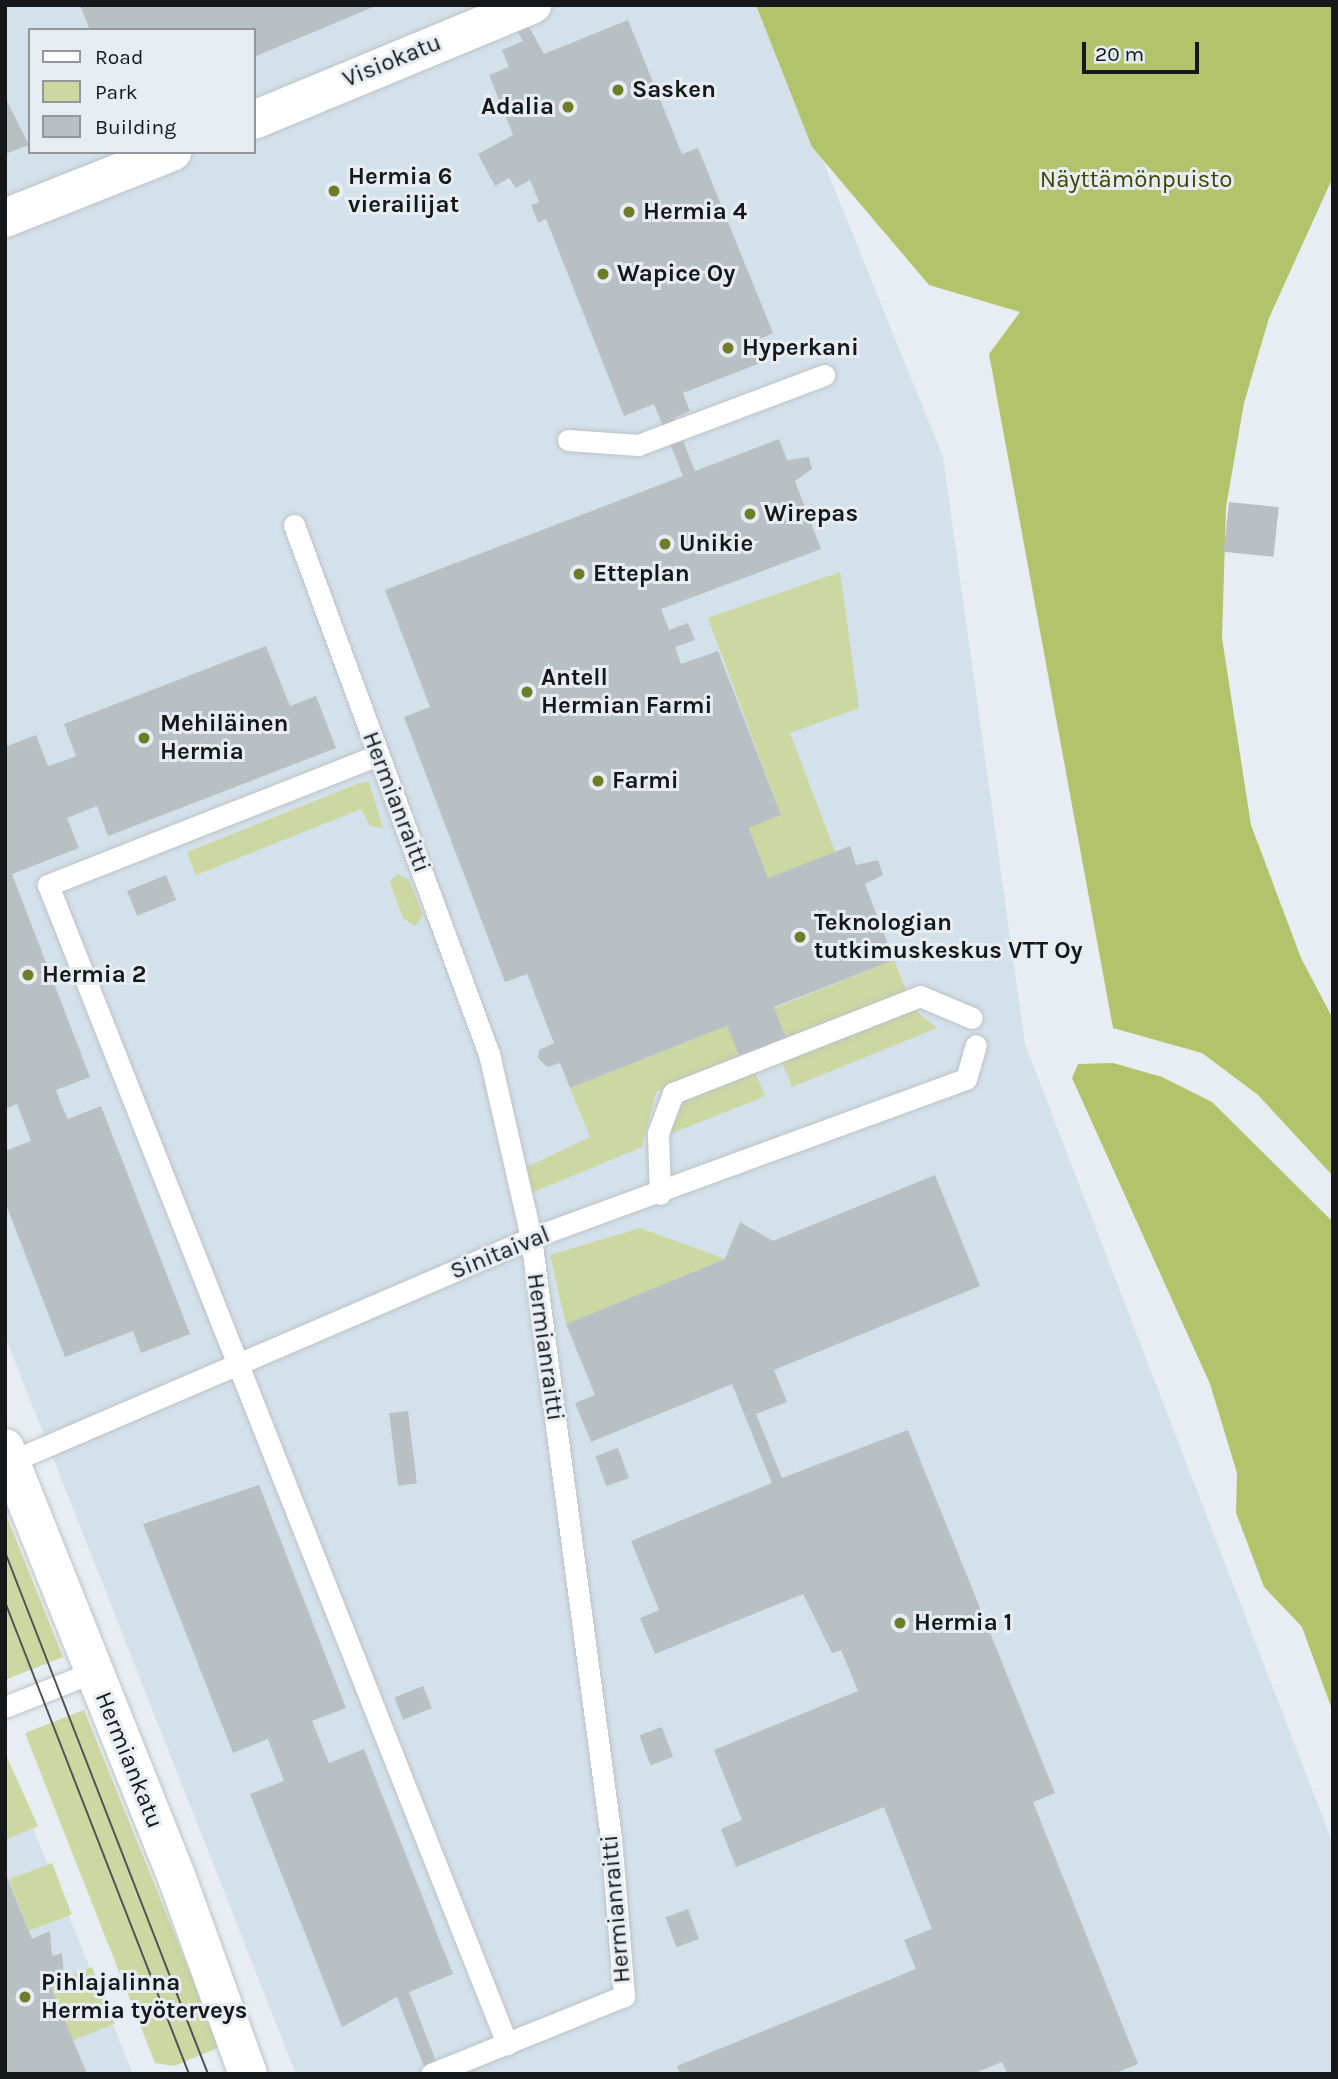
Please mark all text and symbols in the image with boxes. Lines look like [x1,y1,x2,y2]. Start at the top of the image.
legend [28,28,256,154]
street label: Visiokatu [338,28,446,94]
scale bar [1086,28,1203,72]
text: 20 m [1095,42,1144,66]
text: Road [95,45,143,69]
place label: Sasken [632,76,716,104]
text: Park [95,80,138,104]
marker: Sasken [610,82,626,98]
place label: Adalia [481,93,554,121]
marker: Adalia [560,99,576,115]
text: Building [95,115,176,139]
place label: Hermia 6 vierailijat [348,163,459,219]
park label: Näyttämönpuisto [1040,166,1232,194]
marker: Hermia 6 vierailijat [326,183,342,199]
place label: Hermia 4 [643,198,747,226]
marker: Hermia 4 [621,204,637,220]
place label: Wapice Oy [617,260,735,288]
marker: Wapice Oy [595,266,611,282]
place label: Hyperkani [742,334,859,362]
marker: Hyperkani [720,340,736,356]
place label: Wirepas [764,500,858,528]
marker: Wirepas [742,506,758,522]
place label: Unikie [679,530,753,558]
marker: Unikie [657,536,673,552]
place label: Etteplan [593,560,690,588]
marker: Etteplan [571,566,587,582]
place label: Antell Hermian Farmi [541,664,712,720]
marker: Antell Hermian Farmi [519,684,535,700]
place label: Mehiläinen Hermia [160,710,288,766]
street label: Hermianraitti [356,727,436,877]
marker: Mehiläinen Hermia [134,728,154,748]
place label: Farmi [612,767,679,795]
marker: Farmi [590,773,606,789]
place label: Teknologian tutkimuskeskus VTT Oy [814,909,1083,965]
marker: Teknologian tutkimuskeskus VTT Oy [792,929,808,945]
place label: Hermia 2 [42,961,146,989]
marker: Hermia 2 [20,967,36,983]
street label: Sinitaival [446,1220,554,1286]
street label: Hermianraitti [520,1271,570,1423]
place label: Hermia 1 [914,1609,1012,1637]
marker: Hermia 1 [892,1615,908,1631]
street label: Hermiankatu [89,1688,169,1832]
street label: Hermianraitti [595,1834,637,1984]
place label: Pihlajalinna Hermia työterveys [41,1969,247,2025]
marker: Pihlajalinna Hermia työterveys [15,1987,35,2007]

